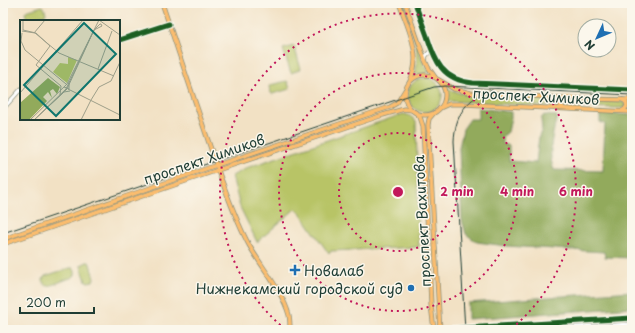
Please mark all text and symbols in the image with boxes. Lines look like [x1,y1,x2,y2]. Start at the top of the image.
north arrow [577,18,617,58]
inset map [20,20,120,120]
text: N [580,36,599,54]
street label: проспект Химиков [472,82,600,110]
street label: проспект Химиков [141,128,267,190]
street label: проспект Вахитова [408,154,436,288]
text: 2 min [440,182,474,200]
text: 4 min [500,182,534,200]
text: 6 min [559,182,593,200]
centre of rings [391,185,405,199]
place label: Новалаб [304,260,364,281]
marker: Новалаб [289,264,301,276]
place label: Нижнекамский городской суд [196,278,403,299]
marker: Нижнекамский городской суд [406,283,416,293]
scale bar [20,289,94,315]
text: 200 m [26,293,66,311]

